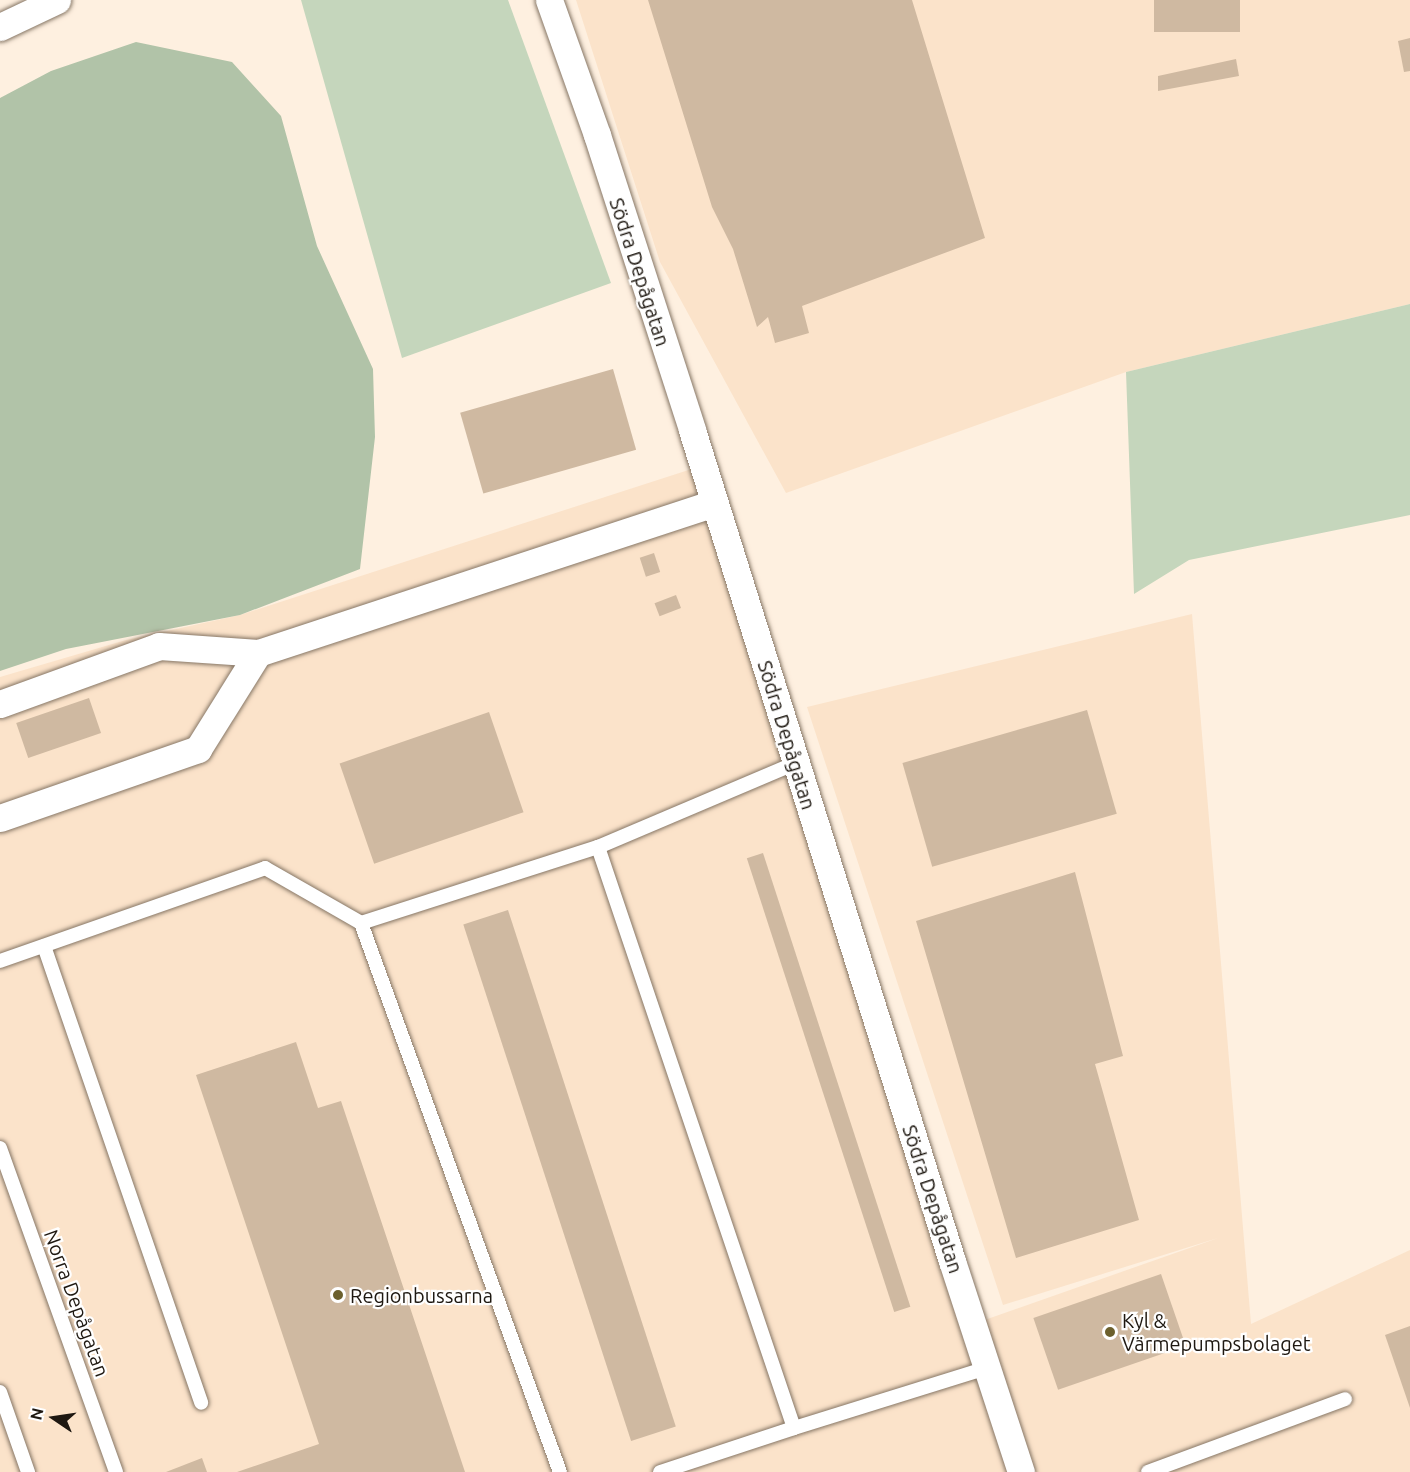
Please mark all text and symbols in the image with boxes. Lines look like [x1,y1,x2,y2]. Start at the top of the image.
street label: Södra Depågatan [605,195,675,349]
street label: Södra Depågatan [753,658,821,812]
street label: Södra Depågatan [898,1122,968,1276]
street label: Norra Depågatan [39,1226,115,1380]
place label: Regionbussarna [350,1283,493,1307]
marker: Regionbussarna [331,1288,345,1302]
place label: Kyl & Värmepumpsbolaget [1122,1308,1311,1355]
marker: Kyl & Värmepumpsbolaget [1103,1325,1117,1339]
north arrow [24,1388,84,1448]
text: N [26,1406,47,1422]

